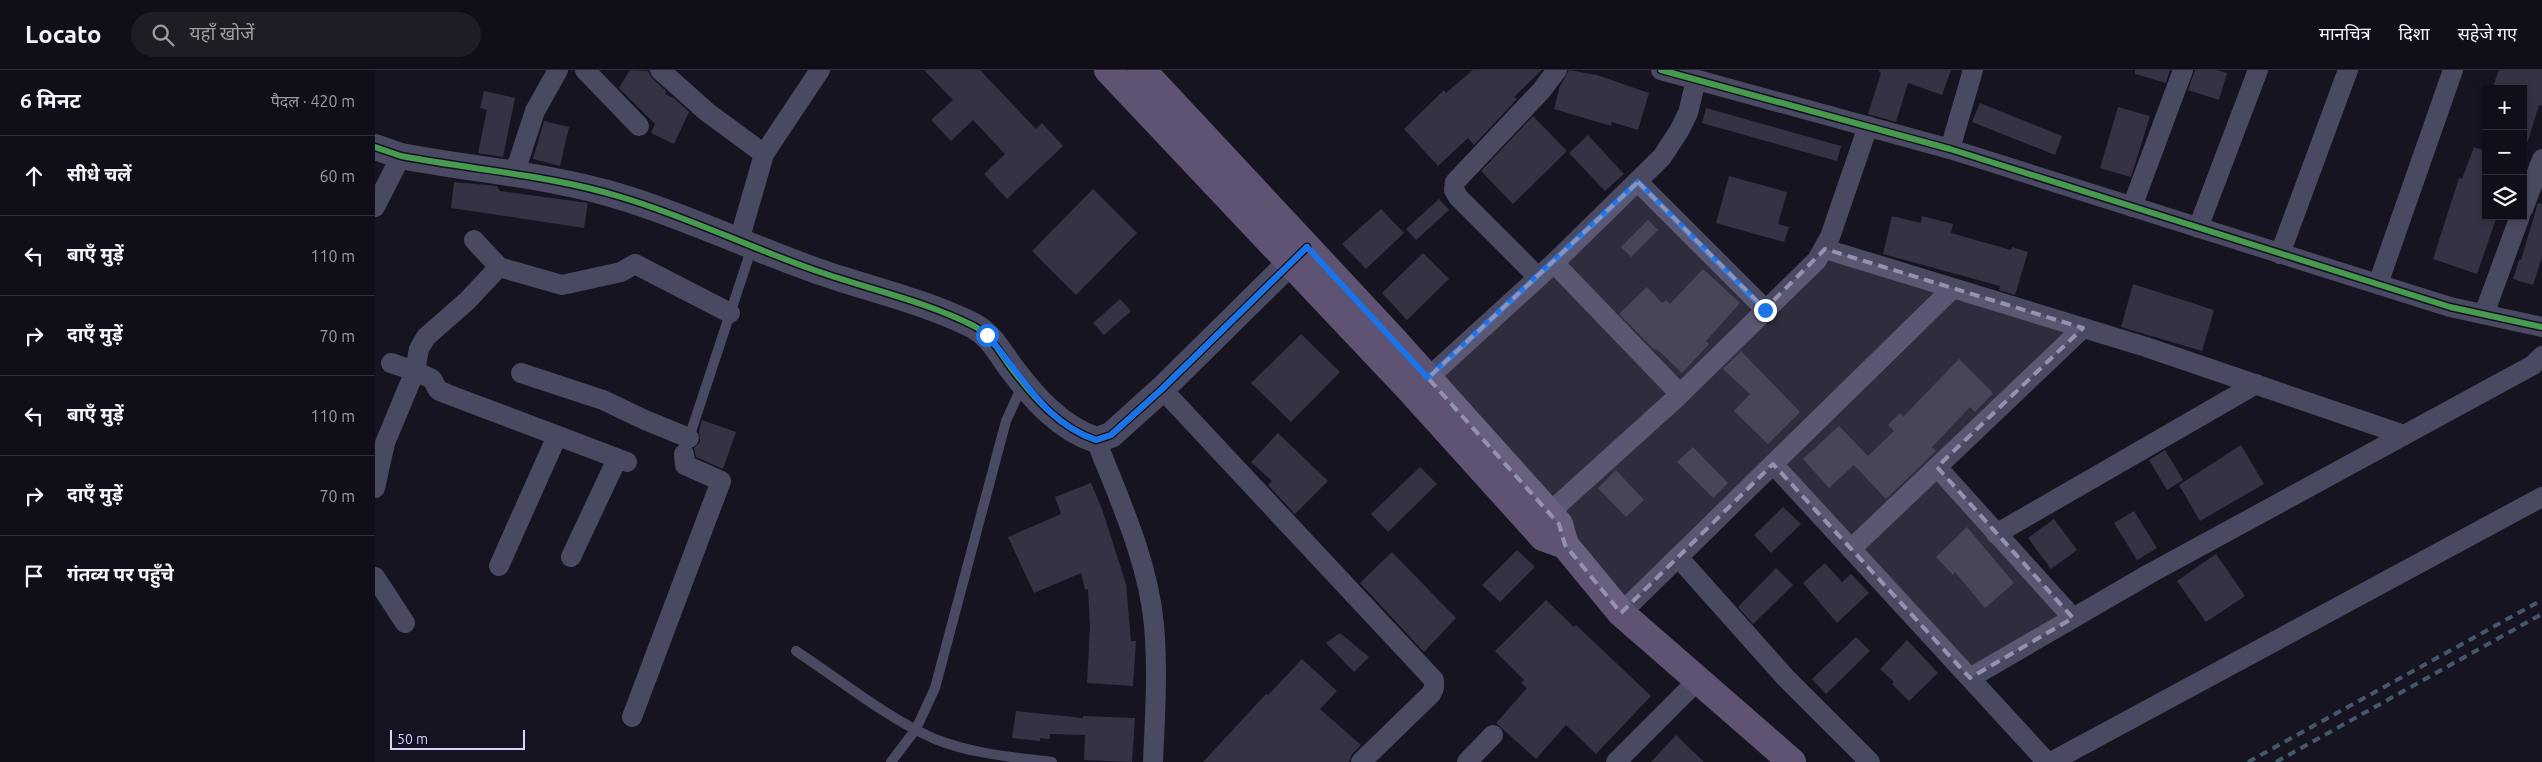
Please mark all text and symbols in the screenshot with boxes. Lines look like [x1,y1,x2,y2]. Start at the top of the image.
search box [131,12,481,57]
text: Locato [25,21,101,48]
icon: search [149,21,177,49]
text: यहाँ खोजें [189,22,254,44]
text: मानचित्र [2319,23,2371,43]
text: दिशा [2399,23,2430,43]
text: सहेजे गए [2458,23,2517,43]
map controls [2482,85,2527,220]
button: + [2482,85,2527,130]
text: 6 मिनट [20,88,81,112]
text: पैदल · 420 m [271,92,355,110]
button: − [2482,130,2527,175]
icon: ahead [20,162,48,190]
text: सीधे चलें [67,163,131,185]
text: 60 m [319,167,355,185]
button: layers [2482,175,2527,220]
icon: left [20,242,48,270]
text: बाएँ मुड़ें [67,243,124,265]
text: 110 m [310,247,355,265]
route end [1754,299,1777,322]
icon: right [20,322,48,350]
text: दाएँ मुड़ें [67,323,123,345]
route start [976,324,999,347]
text: 70 m [319,327,355,345]
icon: left [20,402,48,430]
text: बाएँ मुड़ें [67,403,124,425]
text: 110 m [310,407,355,425]
icon: right [20,482,48,510]
text: दाएँ मुड़ें [67,483,123,505]
text: 70 m [319,487,355,505]
icon: arrive [20,562,48,590]
text: गंतव्य पर पहुँचे [67,563,174,585]
scale bar [390,727,525,750]
text: 50 m [397,731,428,747]

